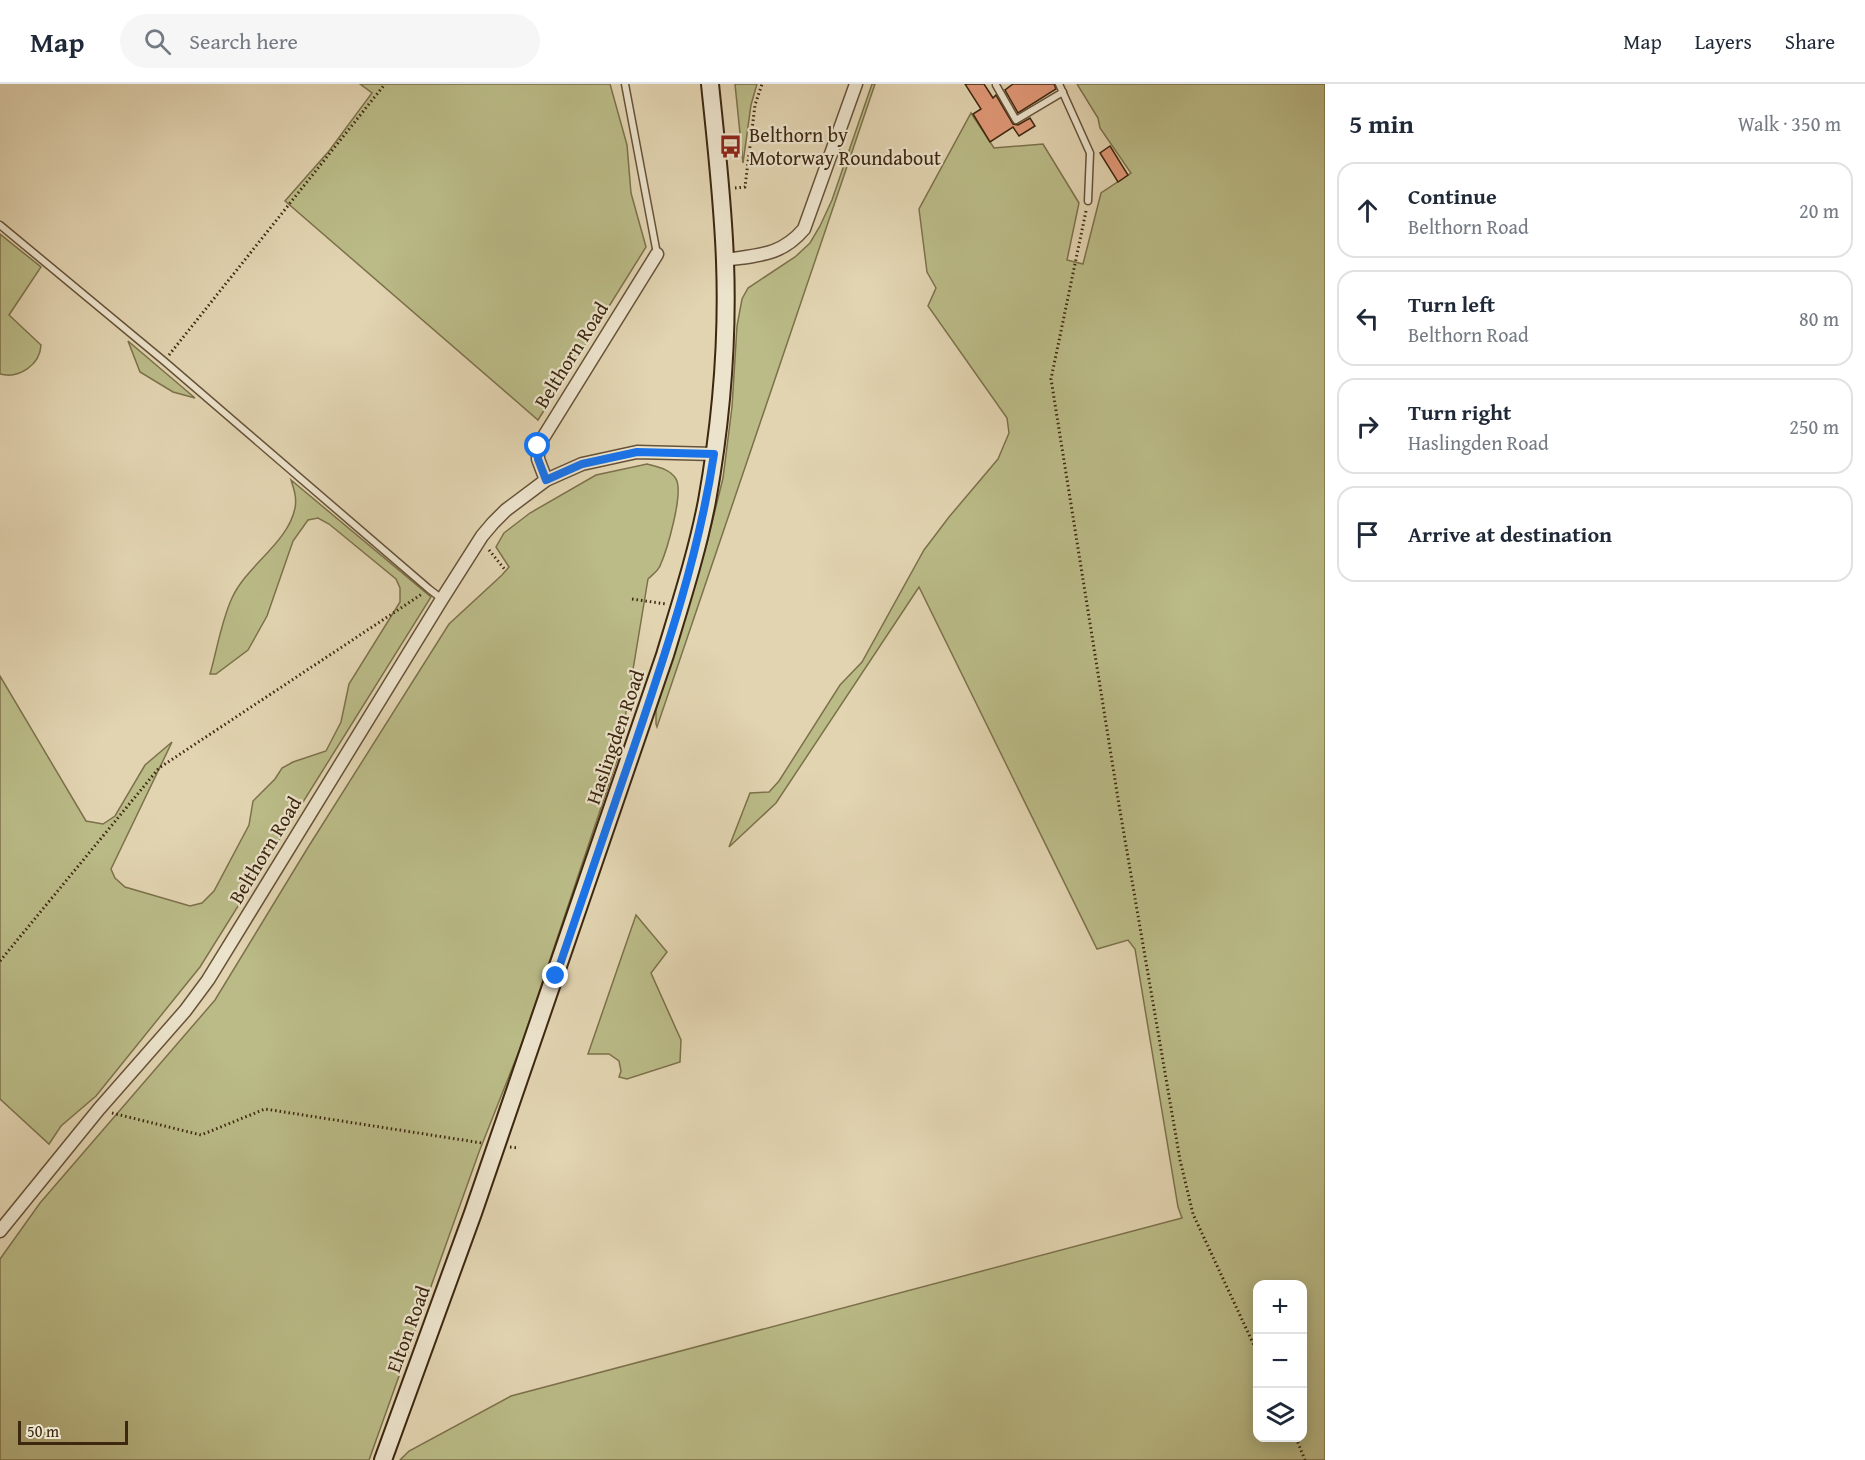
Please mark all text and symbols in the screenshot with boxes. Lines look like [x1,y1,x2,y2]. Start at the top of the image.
search box [120,14,540,68]
text: Map [30,21,84,62]
icon: search [141,25,174,58]
text: Search here [189,25,298,57]
text: Map [1623,26,1662,57]
text: Layers [1695,26,1752,57]
text: Share [1785,26,1835,57]
text: 5 min [1349,104,1414,143]
text: Walk · 350 m [1738,109,1841,138]
place label: Belthorn by Motorway Roundabout [749,120,941,172]
bus stop icon: Belthorn by Motorway Roundabout [718,133,744,159]
text: Continue [1408,180,1497,212]
icon: ahead [1351,194,1384,227]
text: 20 m [1799,196,1839,225]
text: Belthorn Road [1408,212,1529,241]
text: Turn left [1408,288,1495,320]
street label: Belthorn Road [526,296,615,414]
icon: left [1351,302,1384,335]
text: 80 m [1799,304,1839,333]
text: Belthorn Road [1408,320,1529,349]
text: Turn right [1408,396,1511,428]
icon: right [1351,410,1384,443]
text: 250 m [1789,412,1839,441]
text: Haslingden Road [1408,428,1549,457]
route start [524,432,550,458]
icon: arrive [1351,518,1384,551]
text: Arrive at destination [1408,518,1612,550]
street label: Haslingden Road [578,665,651,808]
street label: Belthorn Road [221,790,308,909]
route end [542,962,568,988]
map controls [1253,1280,1307,1442]
button: + [1253,1280,1307,1334]
street label: Elton Road [378,1281,437,1376]
button: − [1253,1334,1307,1388]
button: layers [1253,1388,1307,1442]
scale bar [18,1418,128,1446]
text: 50 m [27,1419,59,1443]

